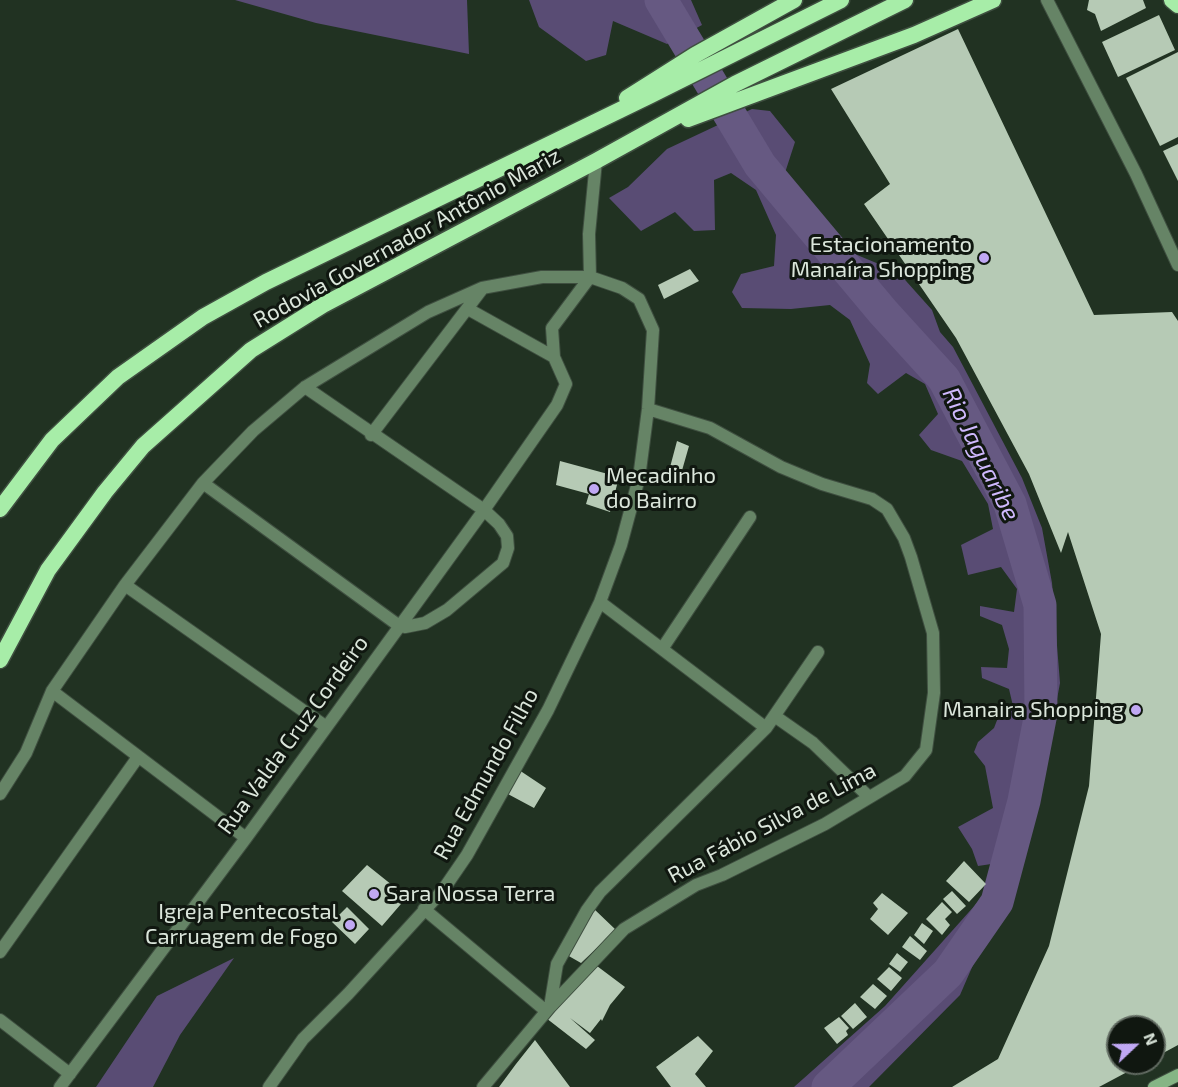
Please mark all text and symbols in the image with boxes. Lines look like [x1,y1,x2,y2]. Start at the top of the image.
street label: Rodovia Governador Antônio Mariz [249,142,565,334]
place label: Estacionamento Manaíra Shopping [791,232,972,284]
marker: Estacionamento Manaíra Shopping [977,251,991,265]
water label: Rio Jaguaribe [936,383,1026,525]
place label: Mecadinho do Bairro [606,463,716,514]
marker: Mecadinho do Bairro [587,482,601,496]
street label: Rua Valda Cruz Cordeiro [212,631,374,839]
street label: Rua Edmundo Filho [428,684,544,864]
place label: Manaira Shopping [943,697,1124,723]
marker: Manaira Shopping [1129,703,1143,717]
street label: Rua Fábio Silva de Lima [663,757,881,889]
place label: Sara Nossa Terra [386,881,555,907]
marker: Sara Nossa Terra [367,887,381,901]
place label: Igreja Pentecostal Carruagem de Fogo [145,899,338,950]
marker: Igreja Pentecostal Carruagem de Fogo [343,918,357,932]
north arrow [1106,1015,1166,1075]
text: N [1140,1030,1162,1048]

